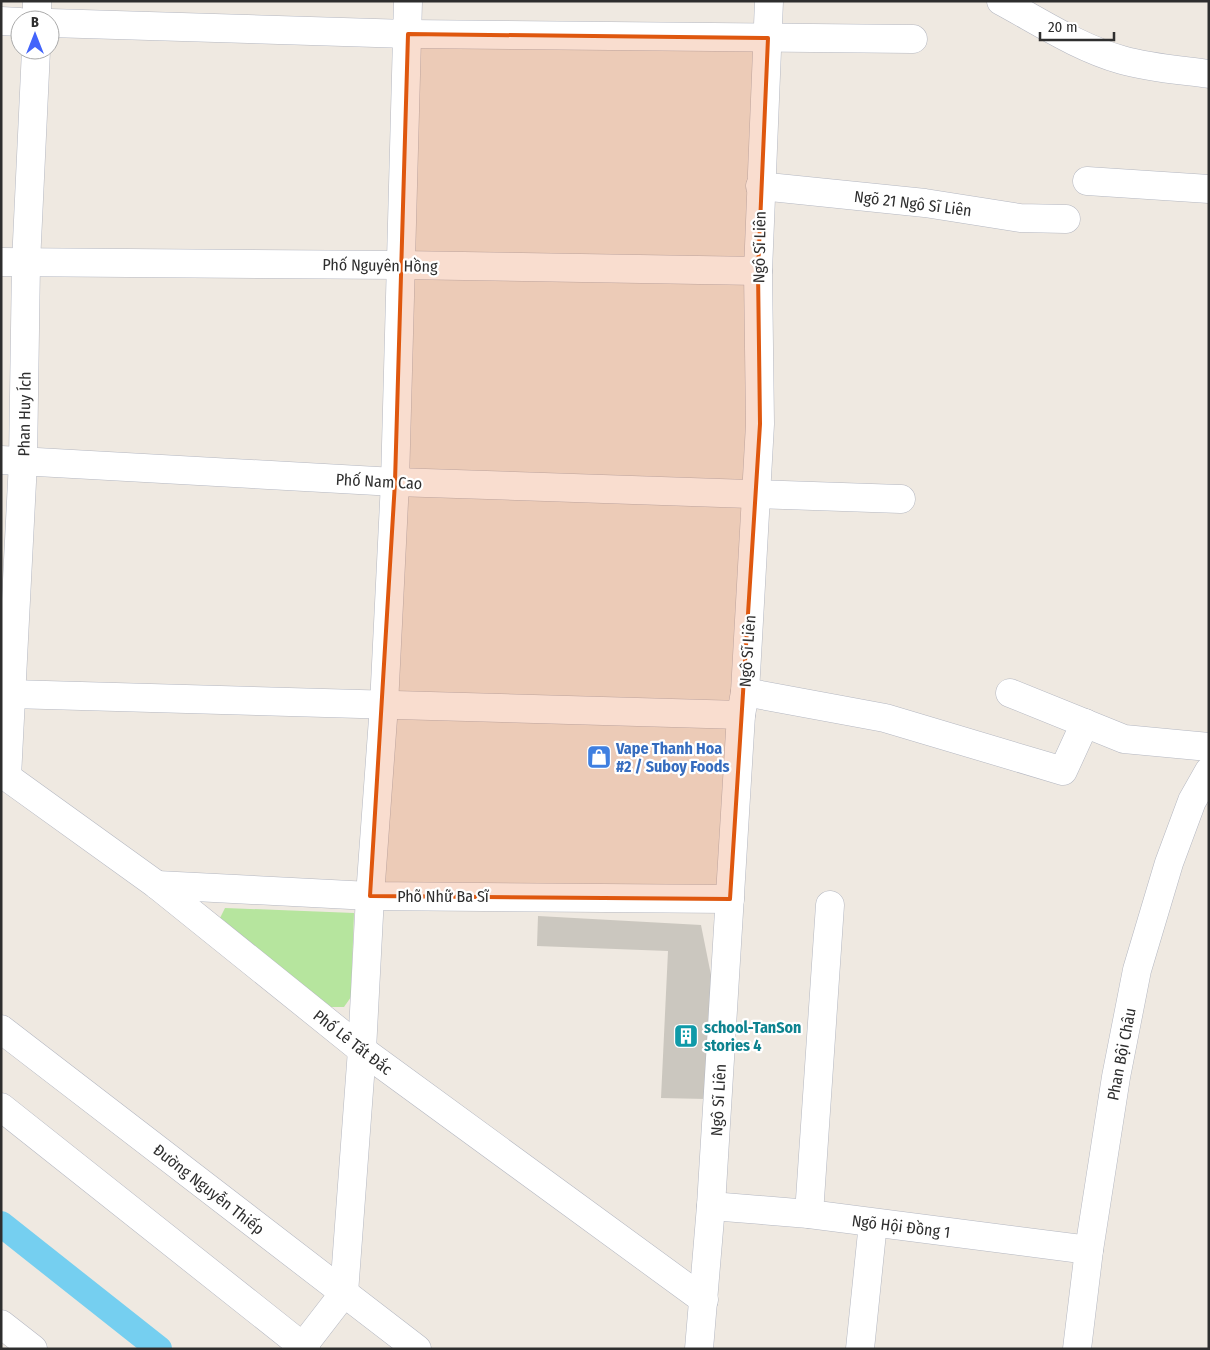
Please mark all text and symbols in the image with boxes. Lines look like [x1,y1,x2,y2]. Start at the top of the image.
north arrow [10,10,60,60]
scale bar [1040,10,1114,42]
text: B [31,14,39,31]
text: 20 m [1048,18,1078,36]
street label: Ngõ 21 Ngô Sĩ Liên [853,187,973,220]
street label: Ngô Sĩ Liên [749,211,770,283]
street label: Phố Nguyên Hồng [322,254,438,276]
street label: Phan Huy Ích [14,371,35,457]
street label: Phố Nam Cao [335,469,423,493]
street label: Ngô Sĩ Liên [735,614,759,688]
place label: Vape Thanh Hoa #2 / Suboy Foods [615,739,730,776]
shop icon: Vape Thanh Hoa #2 / Suboy Foods [586,744,612,770]
street label: Phõ Nhữ Ba Sĩ [397,887,490,906]
street label: Phố Lê Tất Đắc [310,1005,397,1079]
street label: Phan Bội Châu [1103,1006,1140,1102]
place label: school-TanSon stories 4 [704,1018,801,1055]
building icon: school-TanSon stories 4 [673,1023,699,1049]
street label: Ngô Sĩ Liên [707,1063,730,1137]
street label: Đường Nguyễn Thiếp [150,1139,268,1239]
street label: Ngõ Hội Đồng 1 [851,1210,951,1242]

